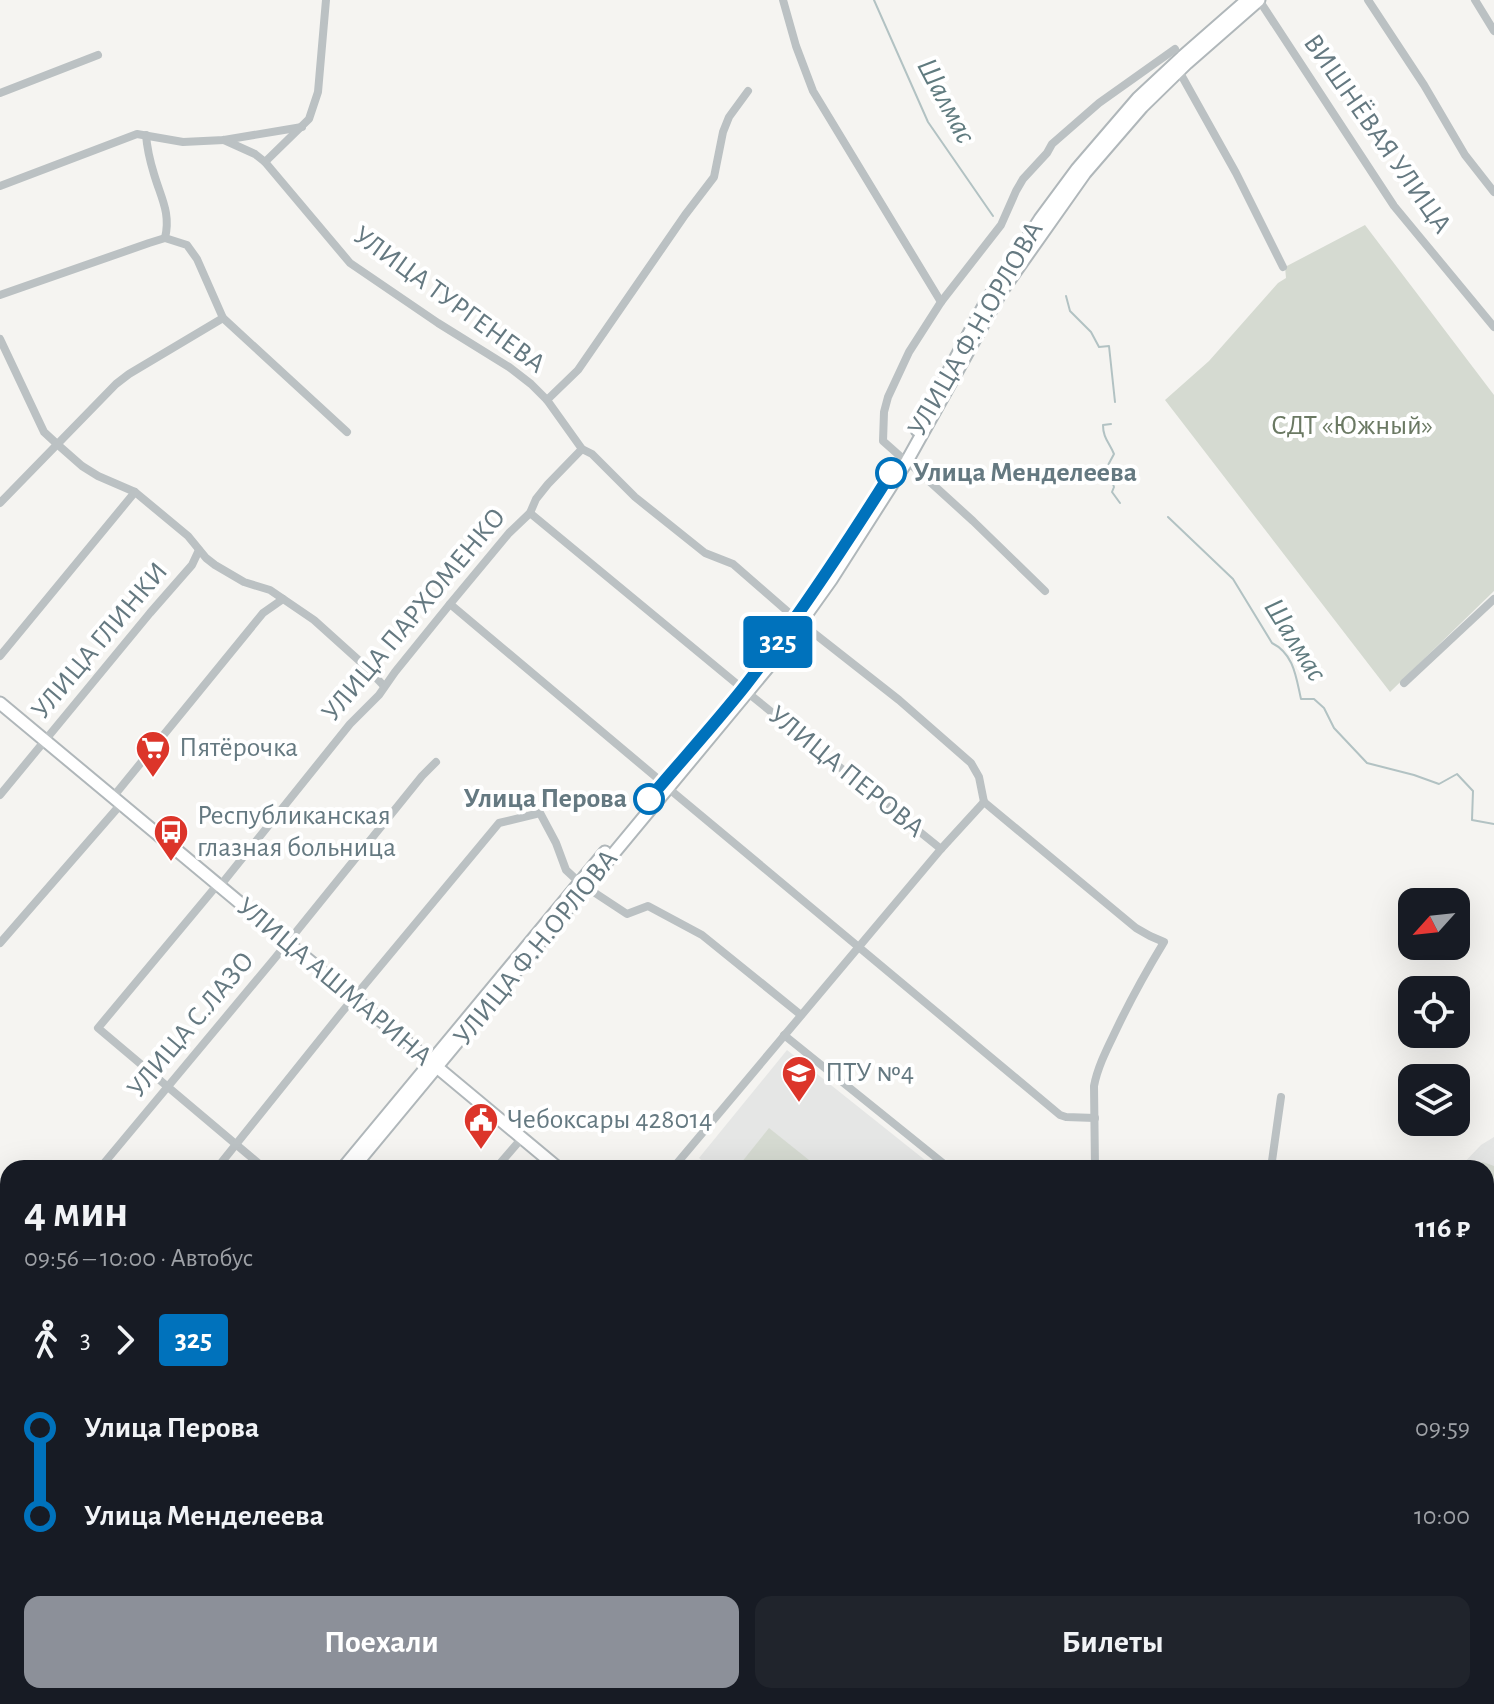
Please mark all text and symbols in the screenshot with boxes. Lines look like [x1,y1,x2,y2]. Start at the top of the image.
street label: ВИШНЁВАЯ УЛИЦА [1298,28,1458,239]
water label: Шалмас [911,54,981,149]
street label: УЛИЦА Ф.Н.ОРЛОВА [903,217,1049,441]
street label: УЛИЦА ТУРГЕНЕВА [348,221,550,379]
park label: СДТ «Южный» [1271,412,1433,440]
marker: Улица Менделеева [876,458,906,488]
place label: Улица Менделеева [913,459,1137,487]
street label: УЛИЦА ПАРХОМЕНКО [317,503,511,727]
street label: УЛИЦА ГЛИНКИ [27,557,173,725]
water label: Шалмас [1258,593,1332,687]
line badge: 325 [732,616,824,668]
text: 325 [759,628,797,656]
street label: УЛИЦА ПЕРОВА [763,701,929,843]
supermarket icon: Пятёрочка [134,729,172,779]
place label: Пятёрочка [179,734,298,762]
marker: Улица Перова [634,784,664,814]
place label: Улица Перова [463,785,627,813]
place label: Республиканская глазная больница [197,802,396,862]
bus stop icon: Республиканская глазная больница [152,813,190,863]
street label: УЛИЦА Ф.Н.ОРЛОВА [449,845,623,1051]
north arrow [1398,888,1470,960]
map controls [1398,888,1470,1136]
street label: УЛИЦА АШМАРИНА [231,893,437,1071]
street label: УЛИЦА С.ЛАЗО [122,947,260,1103]
button: locate [1398,976,1470,1048]
school or university icon: ПТУ №4 [780,1054,818,1104]
place label: ПТУ №4 [825,1059,914,1087]
button: layers [1398,1064,1470,1136]
public building icon: Чебоксары 428014 [462,1101,500,1151]
place label: Чебоксары 428014 [507,1106,713,1134]
text: 4 мин [24,1191,128,1235]
text: 116 ₽ [1415,1213,1470,1243]
text: 09:56 – 10:00 · Автобус [24,1245,253,1271]
icon: walk [24,1318,68,1362]
icon: forward [103,1318,147,1362]
text: 325 [175,1326,212,1354]
text: 3 [80,1327,91,1353]
text: Улица Перова [84,1413,259,1443]
text: 09:59 [1415,1415,1470,1441]
text: Улица Менделеева [84,1501,324,1531]
text: 10:00 [1414,1503,1470,1529]
button: Поехали [24,1596,739,1688]
button: Билеты [755,1596,1470,1688]

